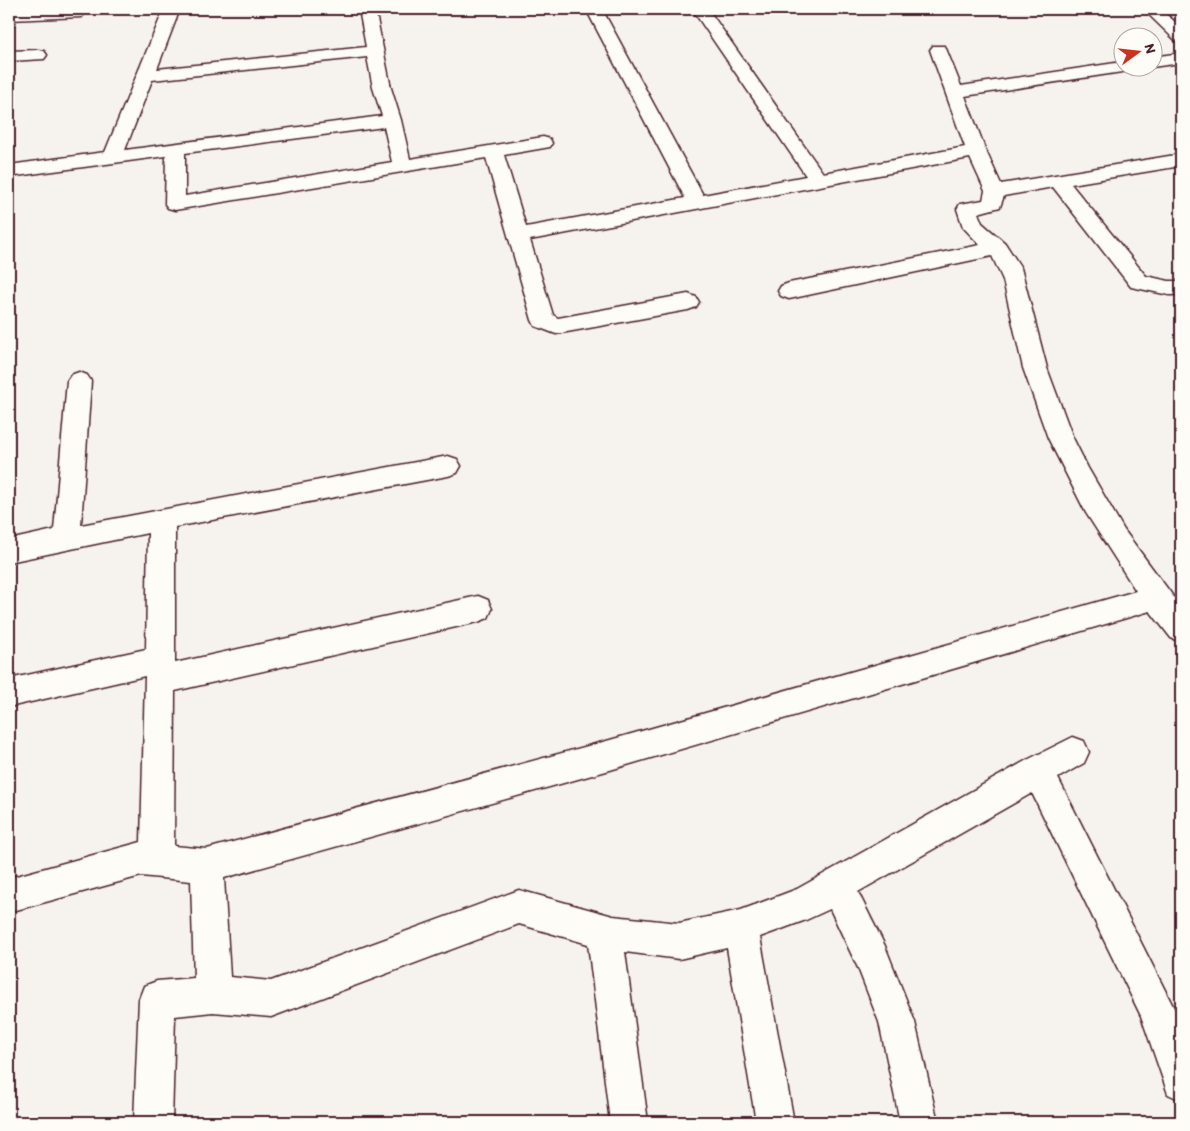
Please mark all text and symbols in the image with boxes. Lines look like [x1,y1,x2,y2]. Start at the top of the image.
north arrow [1112,28,1162,78]
text: N [1141,42,1160,56]

